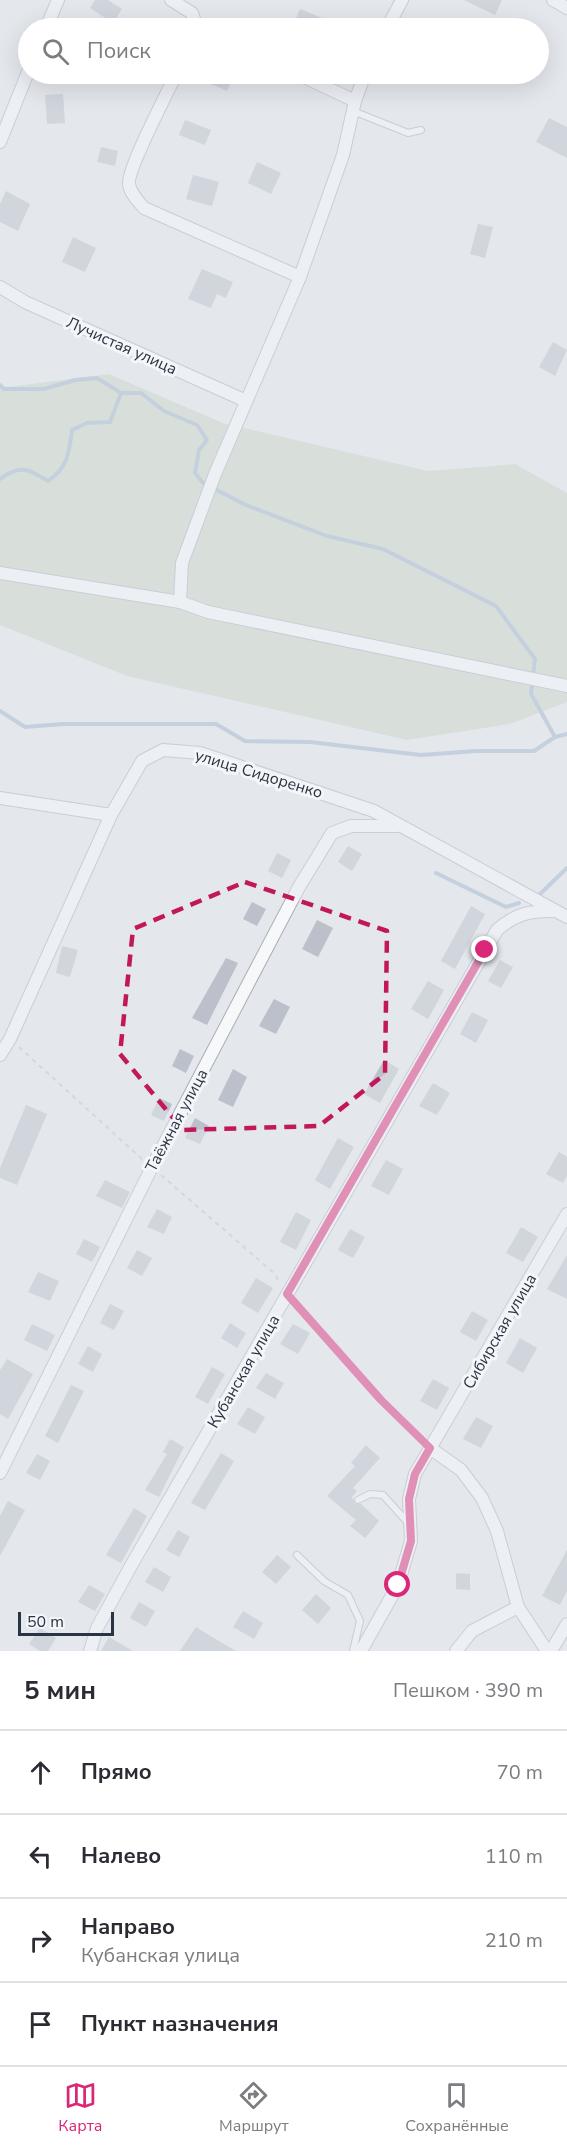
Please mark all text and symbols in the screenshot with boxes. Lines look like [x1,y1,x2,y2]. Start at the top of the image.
search box [18,18,549,84]
icon: search [39,35,72,68]
text: Поиск [87,36,151,66]
street label: Лучистая улица [63,312,180,380]
street label: улица Сидоренко [192,744,325,804]
route end [471,936,497,962]
street label: Таёжная улица [140,1065,213,1176]
street label: Сибирская улица [458,1270,542,1393]
street label: Кубанская улица [203,1311,285,1432]
route start [384,1571,410,1597]
scale bar [18,1609,114,1636]
text: 50 m [27,1611,64,1633]
text: 5 мин [24,1673,96,1708]
text: Пешком · 390 m [393,1677,543,1704]
icon: ahead [24,1756,57,1789]
text: Прямо [81,1757,152,1787]
text: 70 m [497,1759,543,1786]
icon: left [24,1840,57,1873]
text: Налево [81,1841,161,1871]
text: 110 m [485,1843,543,1870]
text: Направо [81,1912,175,1942]
icon: right [24,1924,57,1957]
text: 210 m [485,1927,543,1954]
text: Кубанская улица [81,1942,240,1969]
icon: arrive [24,2008,57,2041]
text: Пункт назначения [81,2009,279,2039]
tab: Карта [58,2079,102,2137]
tab: Маршрут [219,2079,289,2137]
tab: Сохранённые [405,2079,509,2137]

